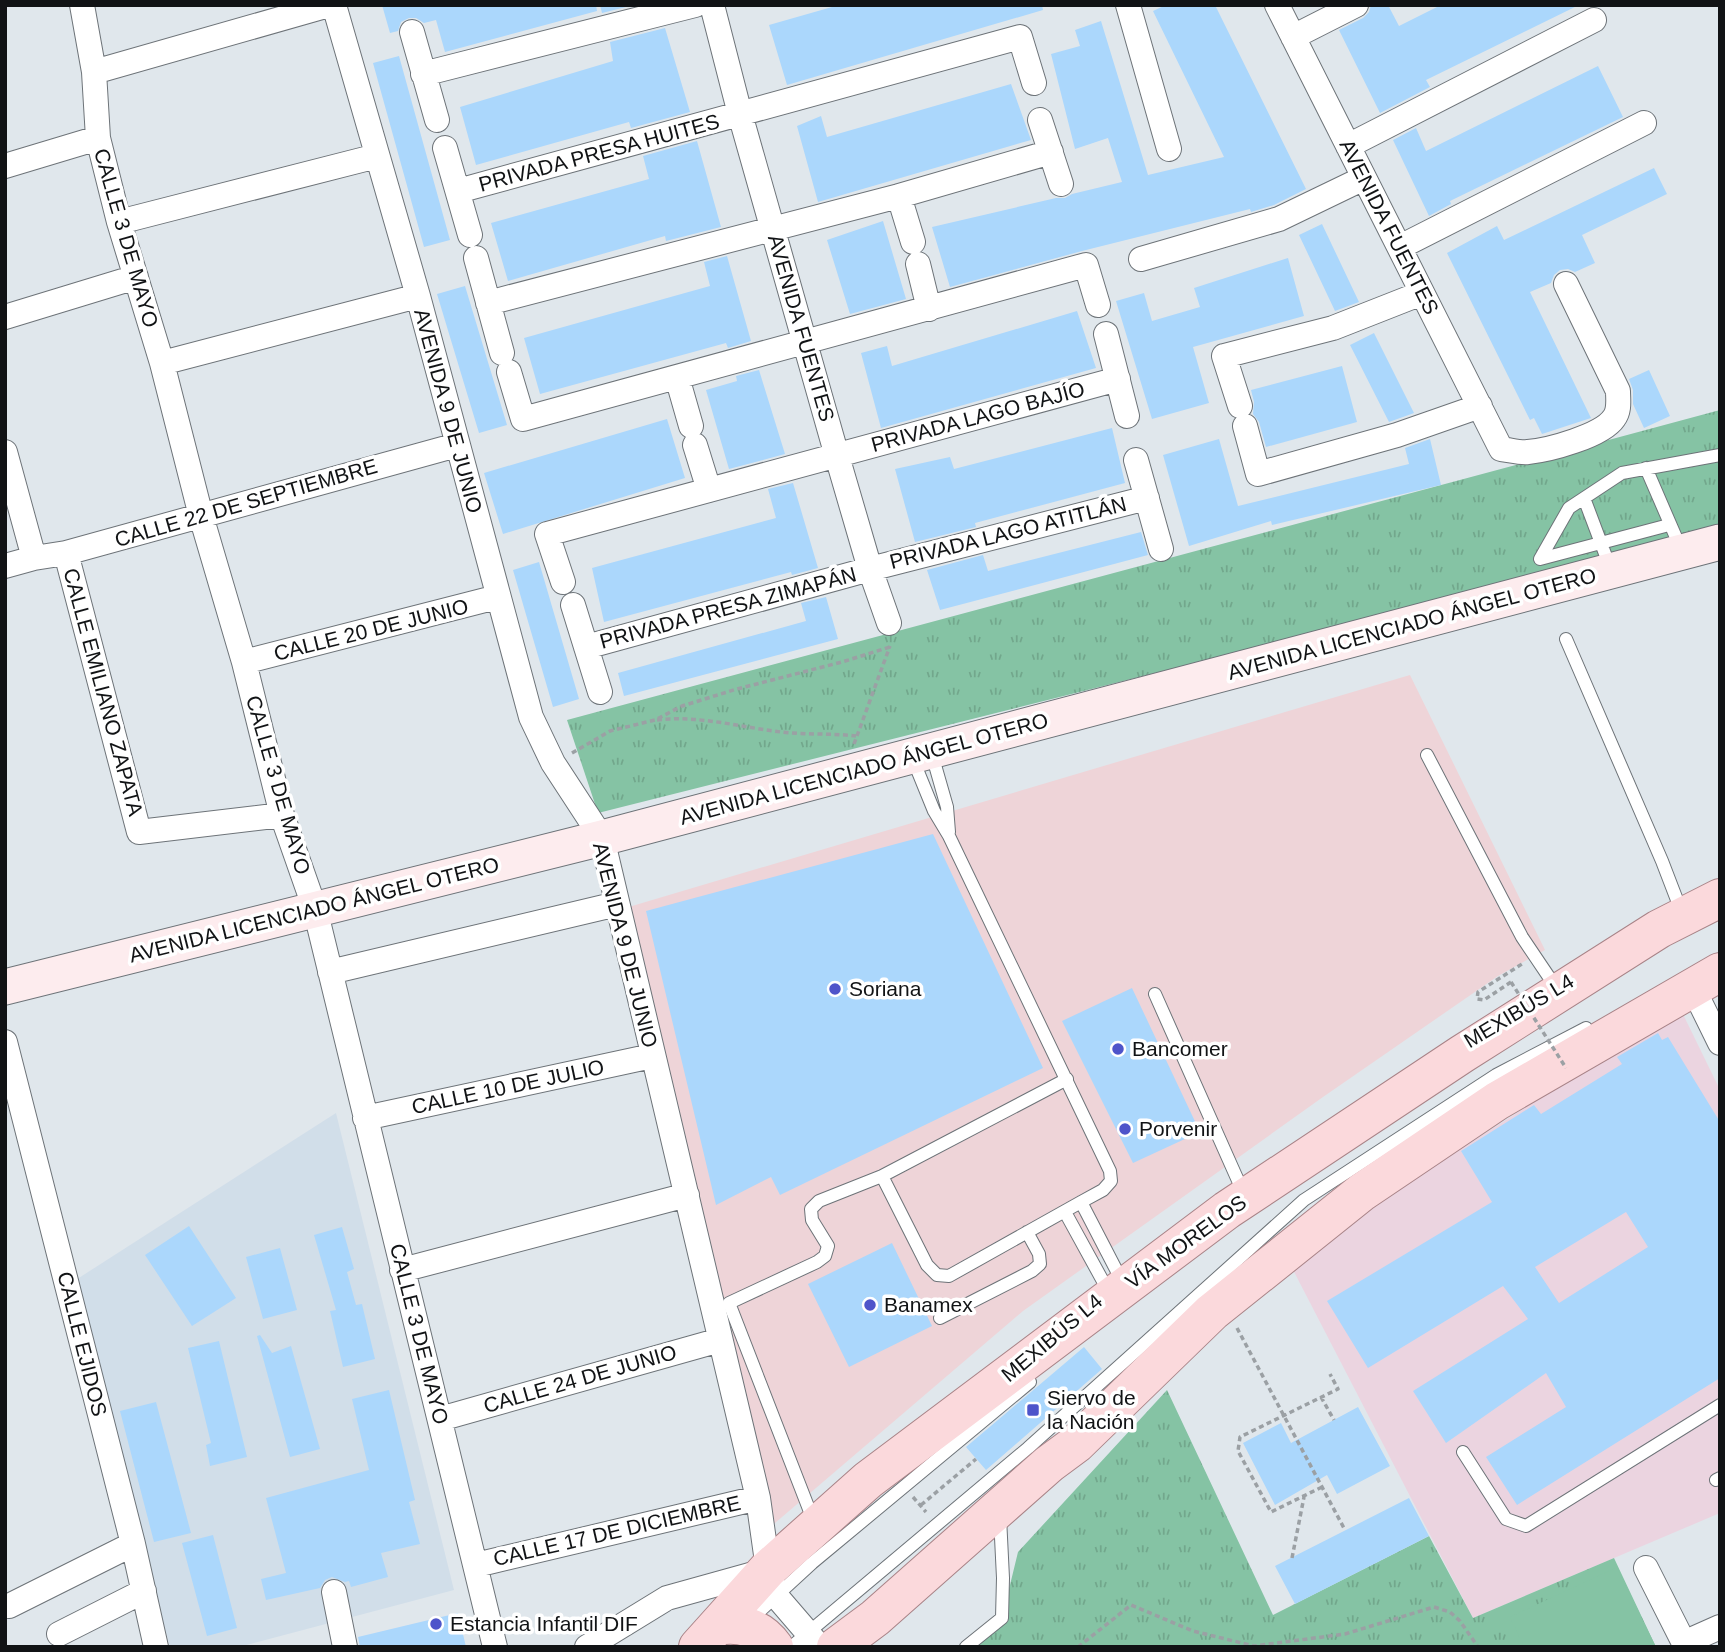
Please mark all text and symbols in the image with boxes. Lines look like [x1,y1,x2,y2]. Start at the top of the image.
street label: PRIVADA PRESA HUITES [476,109,722,196]
street label: AVENIDA FUENTES [1335,135,1444,318]
street label: CALLE 3 DE MAYO [90,146,163,330]
street label: AVENIDA FUENTES [764,232,839,424]
street label: AVENIDA 9 DE JUNIO [410,306,487,516]
street label: PRIVADA LAGO BAJÍO [869,377,1087,456]
street label: CALLE 22 DE SEPTIEMBRE [112,454,380,551]
street label: PRIVADA LAGO ATITLÁN [887,492,1129,573]
street label: PRIVADA PRESA ZIMAPÁN [597,562,859,653]
street label: AVENIDA LICENCIADO ÁNGEL OTERO [1225,563,1599,684]
street label: CALLE EMILIANO ZAPATA [59,565,148,818]
street label: CALLE 20 DE JUNIO [271,594,470,665]
street label: CALLE 3 DE MAYO [242,693,315,877]
street label: AVENIDA LICENCIADO ÁNGEL OTERO [677,708,1051,829]
street label: AVENIDA 9 DE JUNIO [589,840,662,1050]
street label: AVENIDA LICENCIADO ÁNGEL OTERO [127,852,501,967]
street label: MEXIBÚS L4 [1460,969,1578,1052]
place label: Soriana [849,977,922,1000]
marker: Soriana [827,981,843,997]
place label: Bancomer [1132,1037,1228,1060]
marker: Bancomer [1110,1041,1126,1057]
street label: CALLE 10 DE JULIO [410,1055,606,1118]
place label: Porvenir [1139,1117,1217,1140]
marker: Porvenir [1117,1121,1133,1137]
street label: VÍA MORELOS [1121,1190,1251,1293]
street label: CALLE 3 DE MAYO [386,1241,453,1427]
street label: CALLE EJIDOS [53,1269,112,1419]
street label: MEXIBÚS L4 [997,1289,1107,1386]
place label: Banamex [884,1293,973,1316]
marker: Banamex [862,1297,878,1313]
street label: CALLE 24 DE JUNIO [481,1340,679,1417]
place label: Siervo de la Nación [1047,1386,1136,1433]
marker: Siervo de la Nación [1025,1402,1041,1418]
street label: CALLE 17 DE DICIEMBRE [491,1491,743,1570]
place label: Estancia Infantil DIF [450,1612,638,1635]
marker: Estancia Infantil DIF [428,1616,444,1632]

